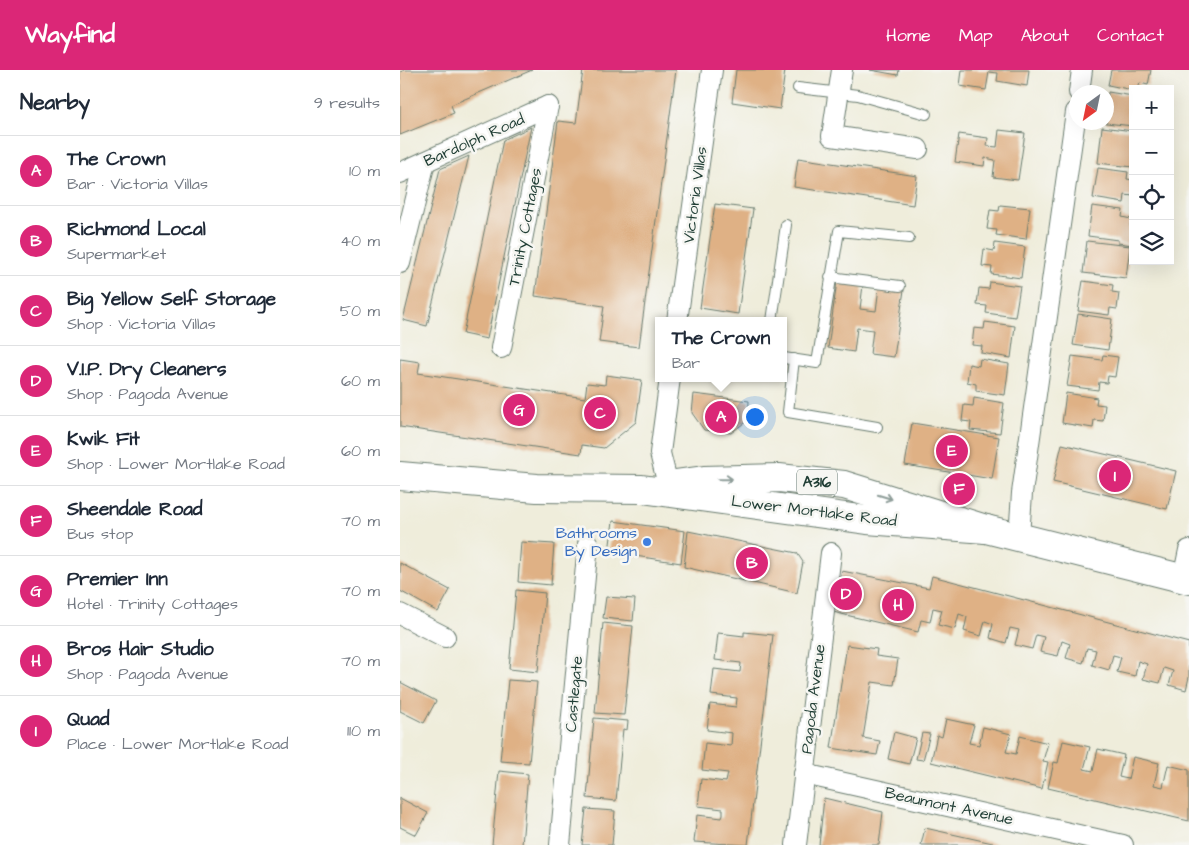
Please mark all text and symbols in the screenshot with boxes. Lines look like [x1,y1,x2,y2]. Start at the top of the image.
text: Wayfind [25,18,115,52]
text: Home [886,23,931,48]
text: Map [959,23,993,48]
text: About [1021,23,1069,48]
text: Contact [1097,23,1164,48]
north arrow [1069,85,1114,130]
map controls [1129,85,1174,265]
button: + [1129,85,1174,130]
text: Nearby [20,88,90,117]
text: 9 results [314,92,380,114]
street label: Bardolph Road [420,108,528,172]
button: − [1129,130,1174,175]
street label: Victoria Villas [677,145,713,245]
text: The Crown [67,146,166,173]
text: A [31,160,41,182]
text: 10 m [349,160,380,182]
street label: Trinity Cottages [503,166,548,288]
text: Bar · Victoria Villas [67,173,208,195]
button: locate [1129,175,1174,220]
text: Richmond Local [67,216,206,243]
button: layers [1129,220,1174,265]
text: B [30,230,42,252]
text: 40 m [340,230,380,252]
text: Supermarket [67,243,166,265]
text: Big Yellow Self Storage [67,286,276,313]
text: C [30,300,42,322]
text: 50 m [340,300,380,322]
text: Shop · Victoria Villas [67,313,216,335]
popup [655,317,787,382]
text: The Crown [672,325,770,352]
text: Bar [672,352,700,374]
text: V.I.P. Dry Cleaners [67,356,227,383]
text: D [31,370,41,392]
text: 60 m [341,370,380,392]
text: Shop · Pagoda Avenue [67,383,229,405]
pin: G [503,391,535,429]
pin: C [584,394,616,432]
pin: A [705,398,737,436]
your location [742,404,768,430]
text: Kwik Fit [67,426,140,453]
pin: E [936,432,968,470]
text: E [31,440,41,462]
text: 60 m [341,440,380,462]
text: Shop · Lower Mortlake Road [67,453,285,475]
pin: I [1099,457,1131,495]
road number: A316 [797,470,837,494]
pin: F [943,470,975,508]
one-way arrow [716,474,733,484]
street label: Lower Mortlake Road [730,490,898,532]
one-way arrow [877,493,893,503]
text: Sheendale Road [67,496,203,523]
text: F [30,510,42,532]
text: 70 m [341,510,380,532]
place label: Bathrooms By Design [556,522,637,563]
text: Bus stop [67,523,133,545]
marker: Bathrooms By Design [641,536,653,548]
pin: B [736,544,768,582]
text: Premier Inn [67,566,168,593]
pin: D [830,575,862,613]
text: G [30,580,42,602]
text: 70 m [341,580,380,602]
pin: H [882,586,914,624]
text: Hotel · Trinity Cottages [67,593,238,615]
text: Bros Hair Studio [67,636,214,663]
street label: Pagoda Avenue [795,643,832,755]
text: H [31,650,41,672]
text: 70 m [341,650,380,672]
street label: Castlegate [560,655,589,733]
text: Shop · Pagoda Avenue [67,663,229,685]
text: Quad [67,706,110,733]
text: I [35,720,37,742]
text: 110 m [347,720,380,742]
text: Place · Lower Mortlake Road [67,733,288,755]
street label: Beaumont Avenue [883,782,1016,830]

